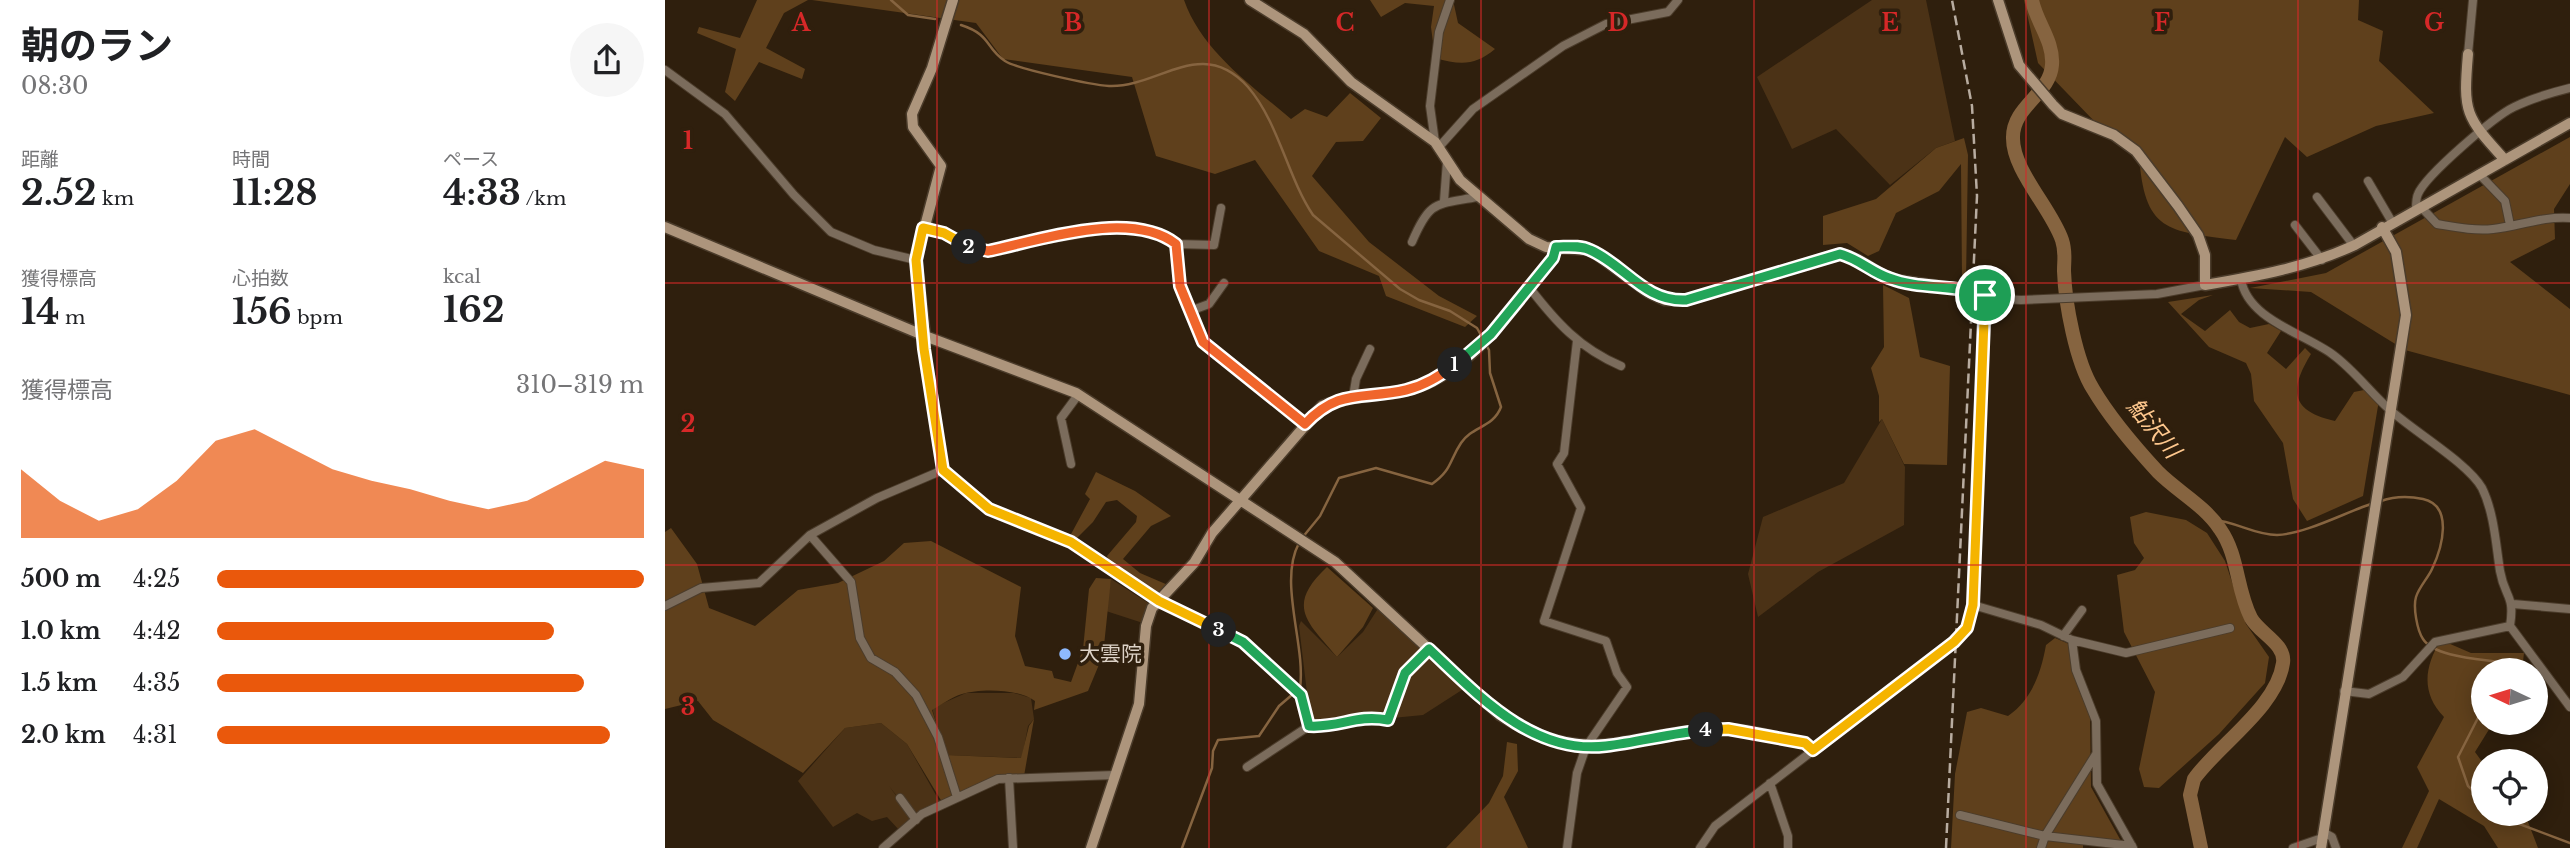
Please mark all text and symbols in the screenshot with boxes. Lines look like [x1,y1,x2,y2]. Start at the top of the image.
text: A [791,9,812,37]
text: B [1064,9,1082,37]
text: C [1336,9,1354,37]
text: D [1607,9,1629,37]
text: E [1881,9,1899,37]
text: F [2154,9,2170,37]
text: G [2424,9,2444,37]
text: 朝のラン [21,22,173,69]
button: share [570,23,644,97]
text: 08:30 [21,72,89,100]
text: 1 [683,127,693,155]
text: 距離 [21,148,59,171]
text: 時間 [232,148,270,171]
text: ペース [443,148,499,171]
text: 2.52 [21,171,97,214]
text: 11:28 [232,171,317,214]
text: 4:33 [443,171,521,214]
text: km [97,187,134,210]
text: /km [521,187,566,210]
pin: 2 [951,230,987,264]
text: 2 [962,235,975,258]
text: kcal [443,265,481,288]
pin [1955,265,2015,325]
text: 獲得標高 [21,267,97,290]
text: 心拍数 [232,267,289,290]
icon: arrive [1966,276,2004,314]
text: 162 [443,288,505,331]
text: 14 [21,290,60,333]
text: 156 [232,290,292,333]
text: m [60,306,85,329]
text: bpm [292,306,343,329]
pin: 1 [1437,348,1473,382]
text: 1 [1450,353,1459,376]
text: 310–319 m [516,371,644,399]
text: 獲得標高 [21,376,113,404]
water label: 鮎沢川 [2121,392,2188,466]
text: 2 [681,410,695,438]
text: 500 m [21,565,101,593]
text: 4:25 [133,565,180,593]
pin: 3 [1201,612,1237,648]
text: 1.0 km [21,617,101,645]
text: 4:42 [133,617,181,645]
text: 3 [1212,618,1225,641]
place label: 大雲院 [1079,641,1142,667]
marker: 大雲院 [1057,646,1073,662]
north arrow [2471,658,2548,735]
map controls [2471,658,2548,826]
text: 1.5 km [21,669,98,697]
text: 4:35 [133,669,180,697]
text: 3 [681,693,695,721]
pin: 4 [1689,712,1723,748]
text: 4 [1699,718,1712,741]
text: 2.0 km [21,721,106,749]
text: 4:31 [133,721,177,749]
button: locate [2471,749,2548,826]

